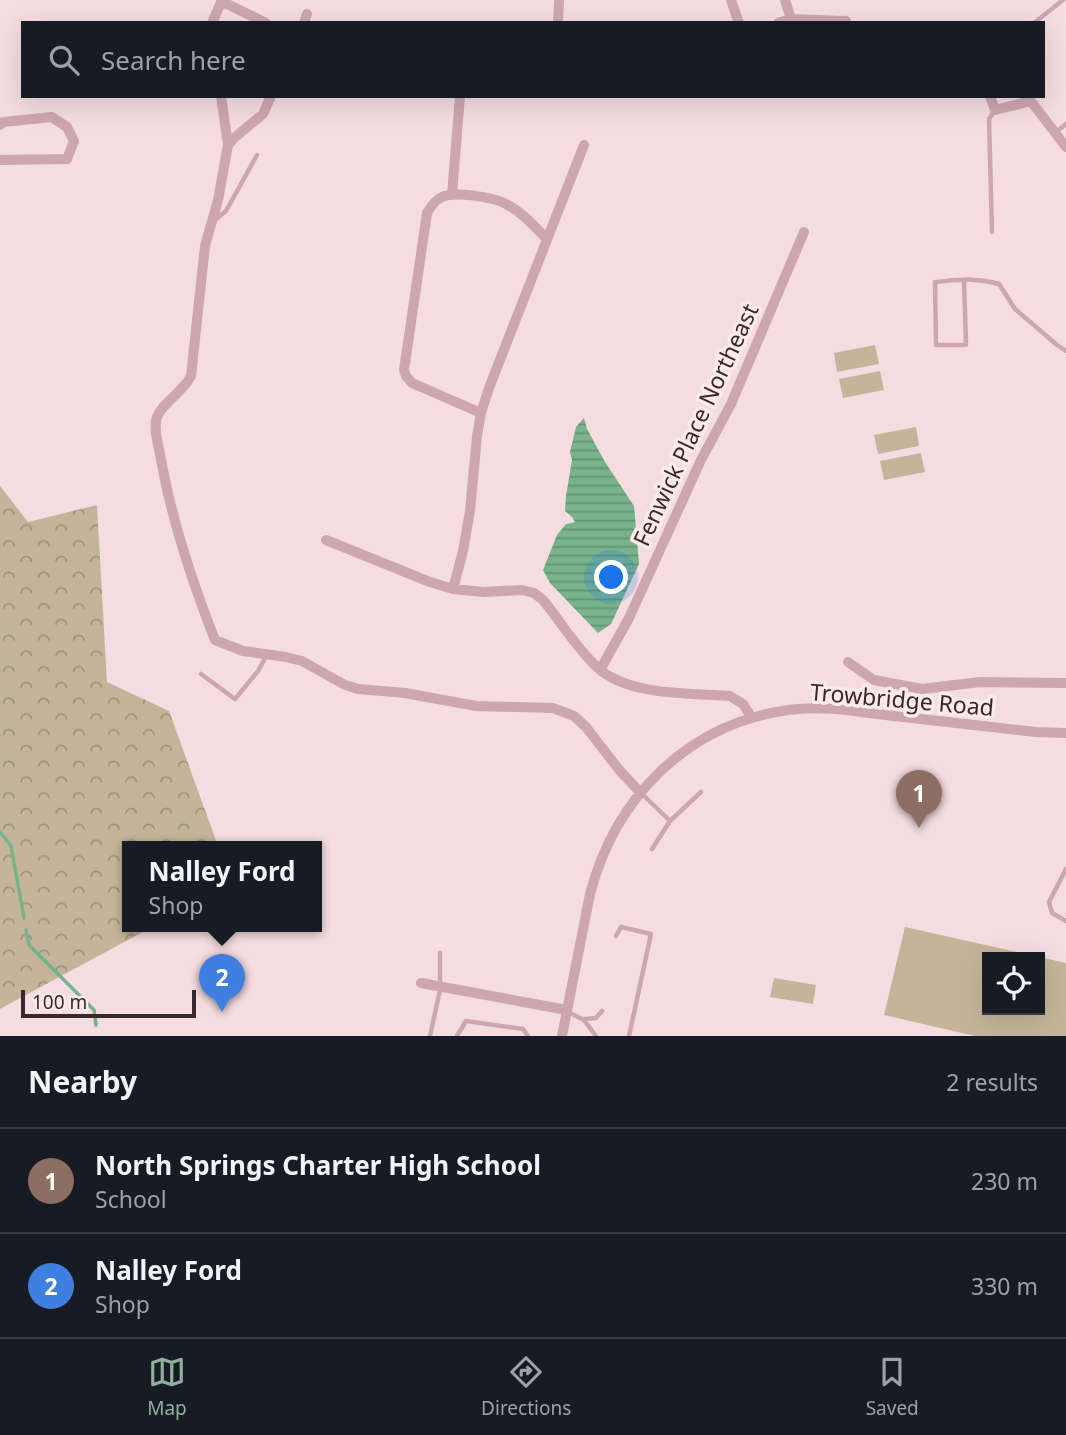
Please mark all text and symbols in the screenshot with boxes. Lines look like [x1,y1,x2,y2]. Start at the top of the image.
search box [21,21,1045,98]
icon: search [45,41,83,79]
text: Search here [101,42,246,78]
street label: Fenwick Place Northeast [625,298,765,551]
your location [594,560,628,594]
street label: Trowbridge Road [809,675,995,723]
pin: 1 [896,770,942,828]
popup [122,841,322,932]
text: Nalley Ford [149,853,295,889]
text: Shop [149,889,203,921]
map controls [982,952,1045,1015]
button: locate [982,952,1045,1015]
pin: 2 [199,954,245,1012]
scale bar [21,987,196,1019]
text: 100 m [32,989,87,1015]
text: Nearby [28,1061,137,1102]
text: 2 results [946,1066,1038,1098]
text: North Springs Charter High School [95,1147,541,1183]
text: 1 [44,1165,58,1197]
text: 230 m [971,1165,1038,1197]
text: School [95,1183,167,1215]
text: Nalley Ford [95,1252,242,1288]
text: 2 [44,1270,58,1302]
text: 330 m [971,1270,1038,1302]
text: Shop [95,1288,150,1320]
tab: Map [147,1353,187,1421]
tab: Directions [481,1353,571,1421]
tab: Saved [866,1353,919,1421]

